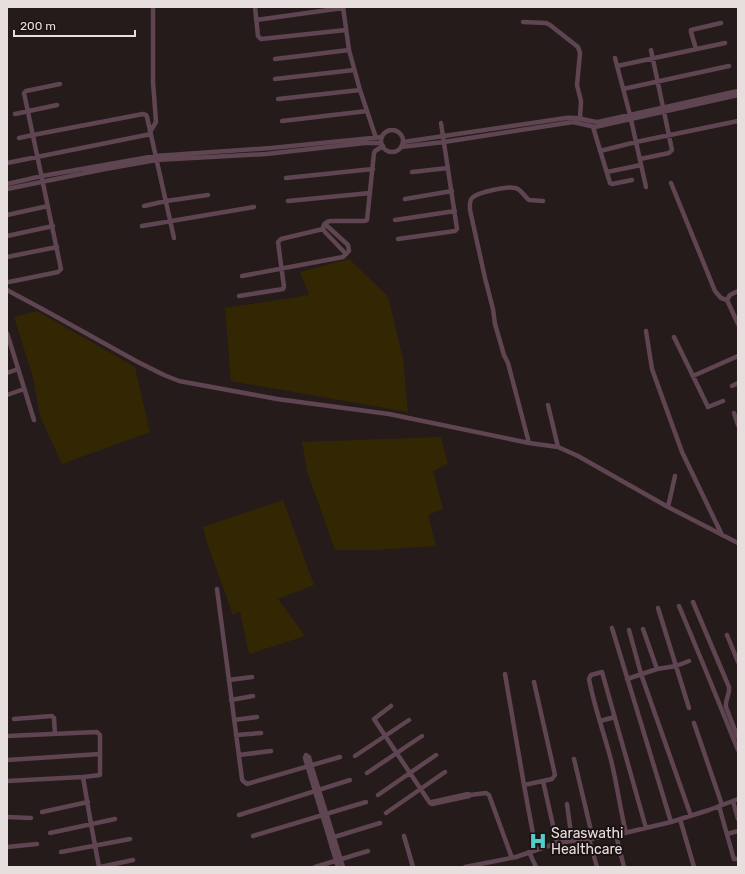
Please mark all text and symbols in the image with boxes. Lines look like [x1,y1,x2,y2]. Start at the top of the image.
scale bar [14,12,135,38]
text: 200 m [20,19,56,33]
place label: Saraswathi Healthcare [551,825,623,858]
hospital icon: Saraswathi Healthcare [528,831,548,851]

